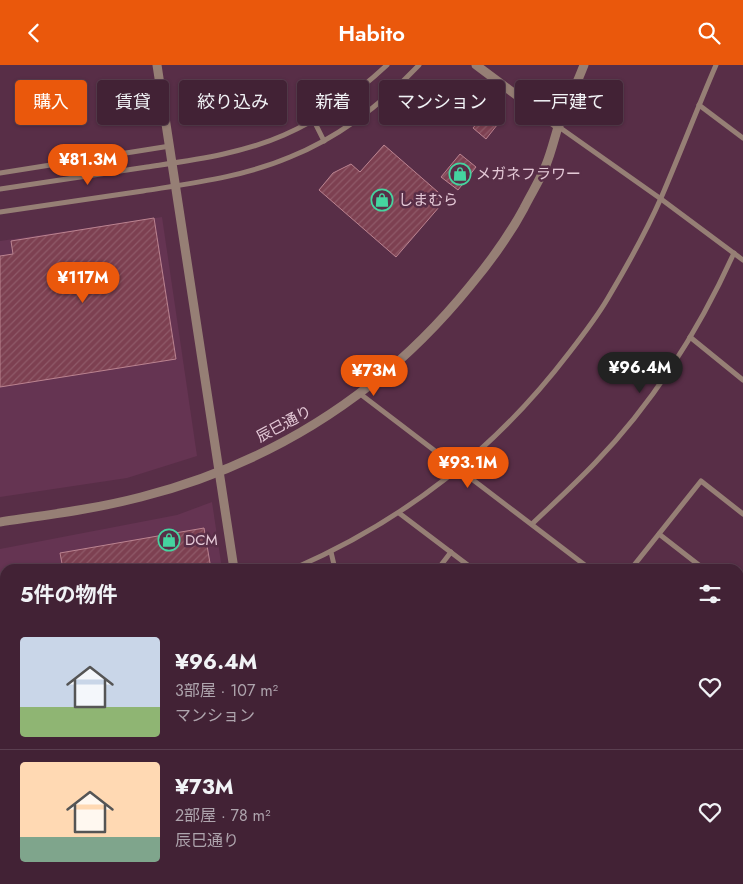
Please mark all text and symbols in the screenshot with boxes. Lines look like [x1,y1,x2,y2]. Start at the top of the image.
text: Habito [338,17,405,49]
icon: back [20,19,48,47]
icon: search [695,19,723,47]
chip: 購入 [15,80,87,125]
chip: 賃貸 [97,80,169,125]
chip: 絞り込み [179,80,287,125]
chip: 新着 [297,80,369,125]
chip: マンション [379,80,505,125]
chip: 一戸建て [515,80,623,125]
pin: ¥81.3M [47,143,129,186]
text: ¥81.3M [59,148,117,171]
shop icon: メガネフラワー [448,162,472,186]
place label: メガネフラワー [476,163,581,185]
shop icon: しまむら [370,188,394,212]
place label: しまむら [398,189,458,211]
pin: ¥117M [48,261,118,304]
text: ¥117M [58,266,108,289]
pin: ¥96.4M [599,351,681,394]
pin: ¥73M [344,355,404,397]
text: ¥96.4M [609,356,671,379]
text: ¥73M [352,359,396,382]
street label: 辰巳通り [252,400,316,448]
pin: ¥93.1M [427,447,509,489]
text: ¥93.1M [439,451,497,474]
shop icon: DCM [157,528,181,552]
place label: DCM [185,529,218,551]
text: 5件の物件 [20,580,118,610]
icon: filters [696,580,724,608]
text: ¥96.4M [175,647,257,677]
icon: home [60,657,120,717]
icon: heart [696,673,724,701]
text: 3部屋 · 107 m² [175,679,278,702]
text: マンション [175,704,255,727]
text: ¥73M [175,772,233,802]
icon: home [60,782,120,842]
icon: heart [696,798,724,826]
text: 2部屋 · 78 m² [175,804,270,827]
text: 辰巳通り [175,829,239,852]

